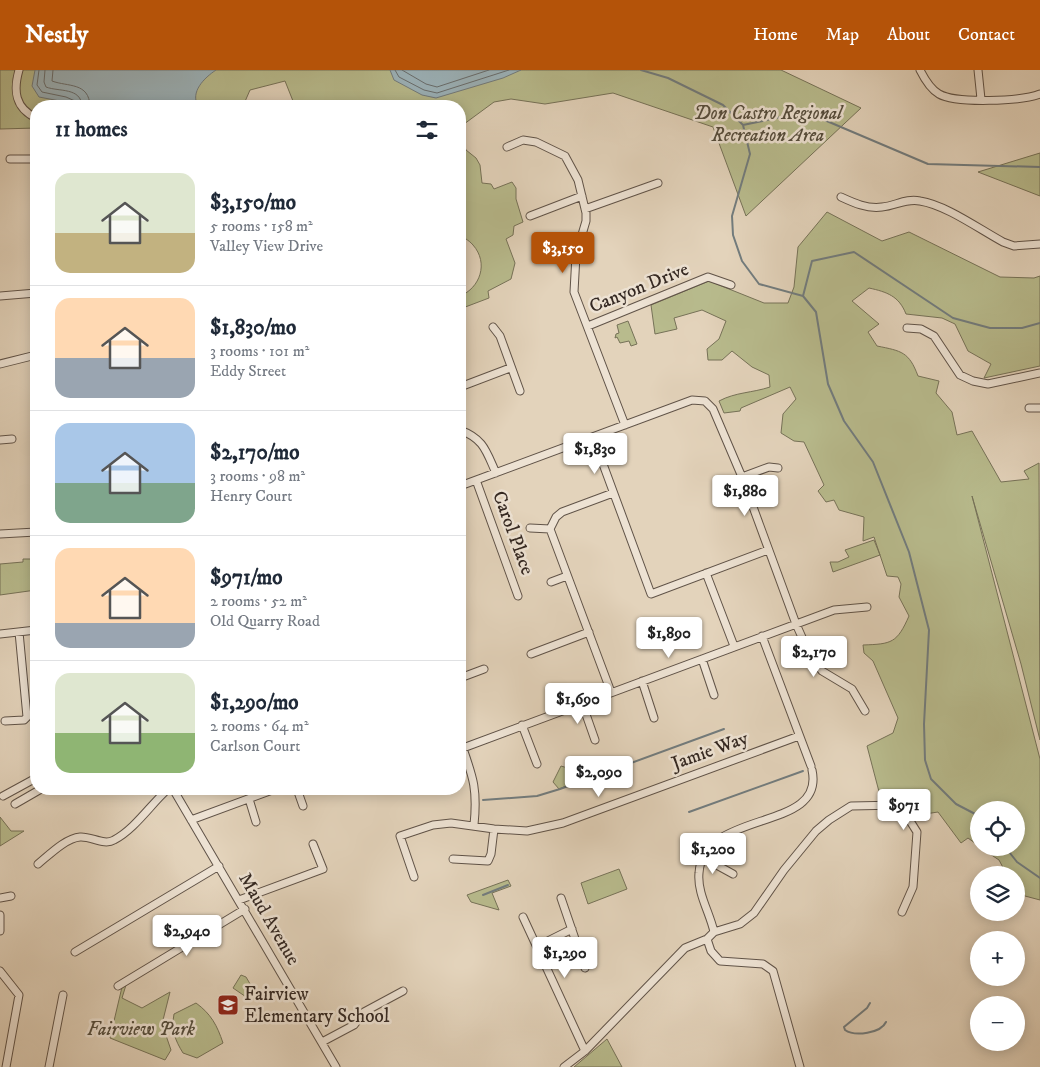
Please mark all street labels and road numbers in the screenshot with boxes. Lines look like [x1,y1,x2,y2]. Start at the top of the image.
street label: Canyon Drive [586,258,692,318]
street label: Carol Place [487,488,539,578]
street label: Jamie Way [667,726,752,776]
street label: Maud Avenue [233,869,305,969]

